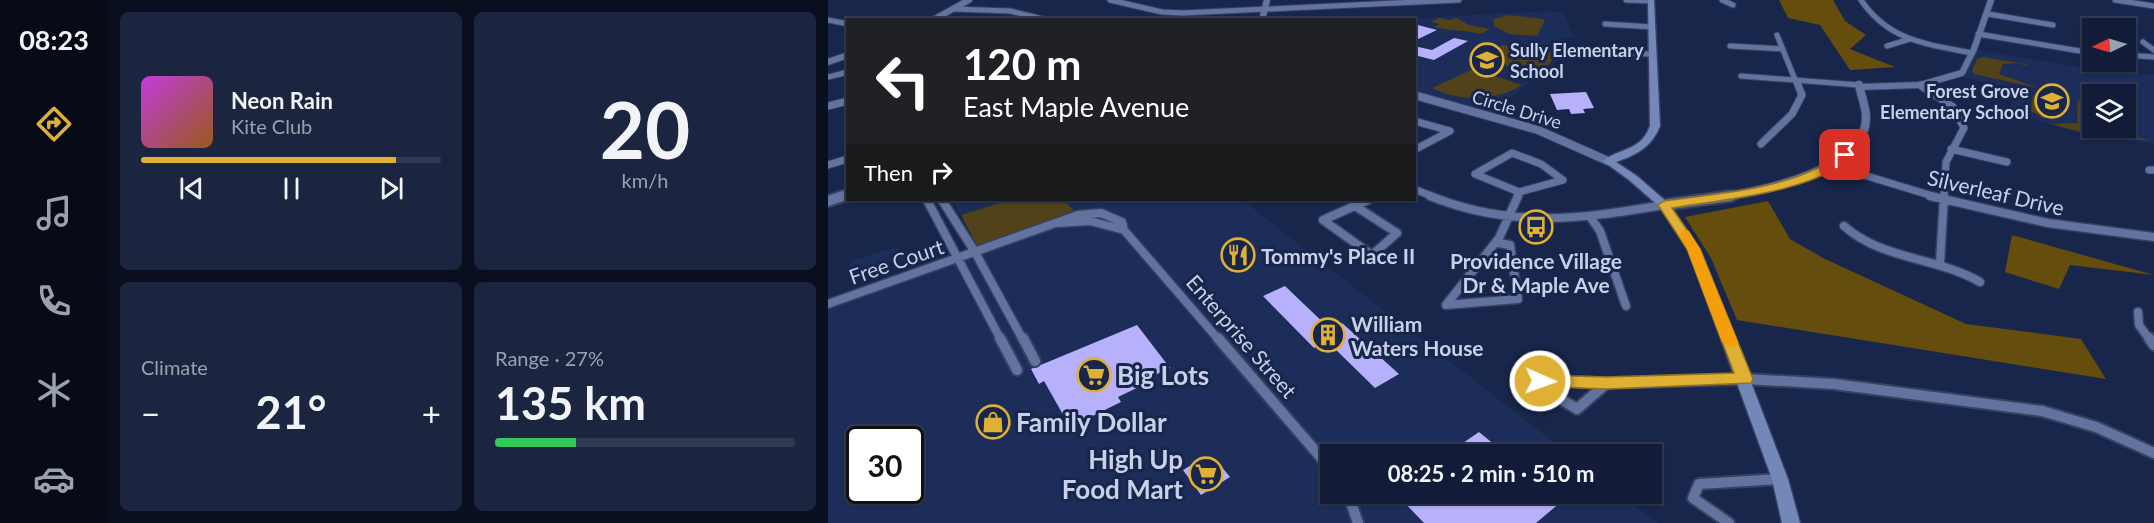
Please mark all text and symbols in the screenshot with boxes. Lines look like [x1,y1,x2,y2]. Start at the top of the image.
north arrow [2082,18,2136,72]
map controls [2082,18,2136,138]
text: 08:23 [19,23,89,56]
text: 120 m [963,39,1081,89]
place label: Sully Elementary School [1510,39,1644,82]
icon: left [864,42,942,120]
school or university icon: Sully Elementary School [1469,42,1505,78]
place label: Forest Grove Elementary School [1880,80,2029,123]
text: 20 [600,82,690,176]
school or university icon: Forest Grove Elementary School [2034,83,2070,119]
button: layers [2082,84,2136,138]
street label: Circle Drive [1470,85,1564,133]
text: Neon Rain [231,87,333,114]
text: East Maple Avenue [963,90,1189,123]
icon: directions [33,103,75,145]
text: Kite Club [231,114,312,138]
pin [1819,129,1870,180]
icon: arrive [1828,138,1861,171]
icon: right [925,156,958,189]
text: Then [864,159,913,186]
street label: Silverleaf Drive [1925,164,2067,220]
text: km/h [622,168,668,192]
icon: previous [175,172,208,205]
icon: pause [275,172,308,205]
icon: next [375,172,408,205]
icon: music [33,192,75,234]
bus stop icon: Providence Village Dr & Maple Ave [1518,209,1554,245]
street label: Free Court [845,233,947,289]
restaurant icon: Tommy's Place II [1220,237,1256,273]
place label: Tommy's Place II [1261,243,1415,268]
place label: Providence Village Dr & Maple Ave [1450,248,1622,297]
street label: Enterprise Street [1182,269,1303,403]
icon: phone [33,280,75,322]
place label: William Waters House [1351,311,1484,360]
building icon: William Waters House [1310,317,1346,353]
text: Range · 27% [495,346,604,370]
position arrow [1508,349,1572,413]
text: Climate [141,355,208,379]
supermarket icon: Big Lots [1076,357,1112,393]
place label: Big Lots [1117,359,1209,391]
icon: climate [33,369,75,411]
text: 135 km [495,376,646,430]
text: 21° [256,385,326,439]
text: − [141,393,160,433]
text: + [422,393,441,433]
shop icon: Family Dollar [975,404,1011,440]
place label: Family Dollar [1016,406,1167,438]
speed limit sign: 30 [846,426,924,504]
place label: High Up Food Mart [1062,443,1183,505]
supermarket icon: High Up Food Mart [1188,456,1224,492]
icon: car [33,458,75,500]
text: 08:25 · 2 min · 510 m [1388,460,1594,487]

